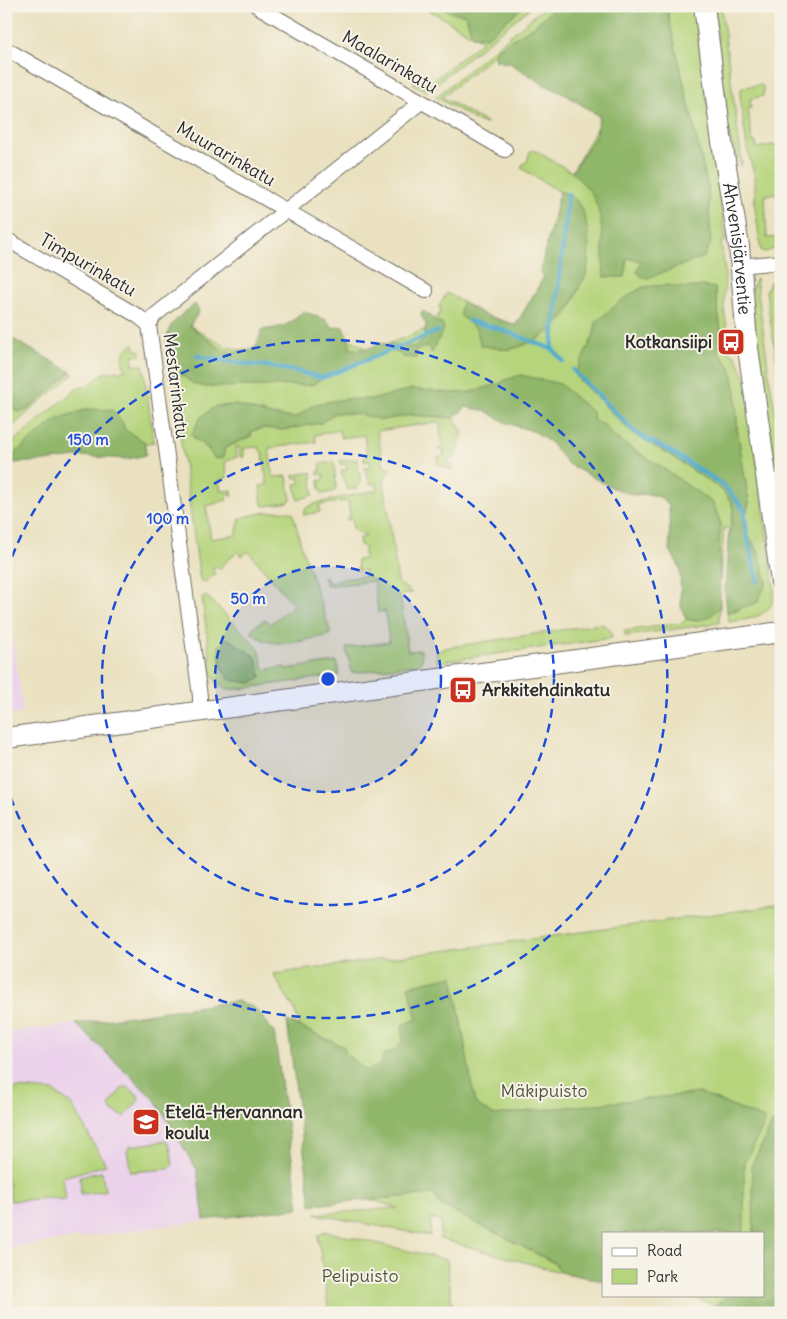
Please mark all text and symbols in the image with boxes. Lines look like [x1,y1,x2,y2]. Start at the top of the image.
street label: Maalarinkatu [338,25,442,98]
street label: Muurarinkatu [173,116,280,191]
street label: Ahvenisjärventie [718,181,757,316]
street label: Timpurinkatu [36,228,141,301]
bus stop icon: Kotkansiipi [716,327,746,357]
place label: Kotkansiipi [625,330,712,353]
street label: Mestarinkatu [159,332,194,440]
text: 150 m [67,430,109,449]
text: 100 m [147,509,189,528]
text: 50 m [230,589,266,608]
centre of rings [319,670,337,688]
bus stop icon: Arkkitehdinkatu [448,675,478,705]
place label: Arkkitehdinkatu [482,678,611,701]
park label: Mäkipuisto [500,1079,588,1102]
place label: Etelä-Hervannan koulu [165,1100,304,1144]
school or university icon: Etelä-Hervannan koulu [131,1107,161,1137]
legend [602,1232,764,1296]
text: Road [647,1241,682,1260]
park label: Pelipuisto [321,1264,399,1287]
text: Park [647,1267,678,1286]

